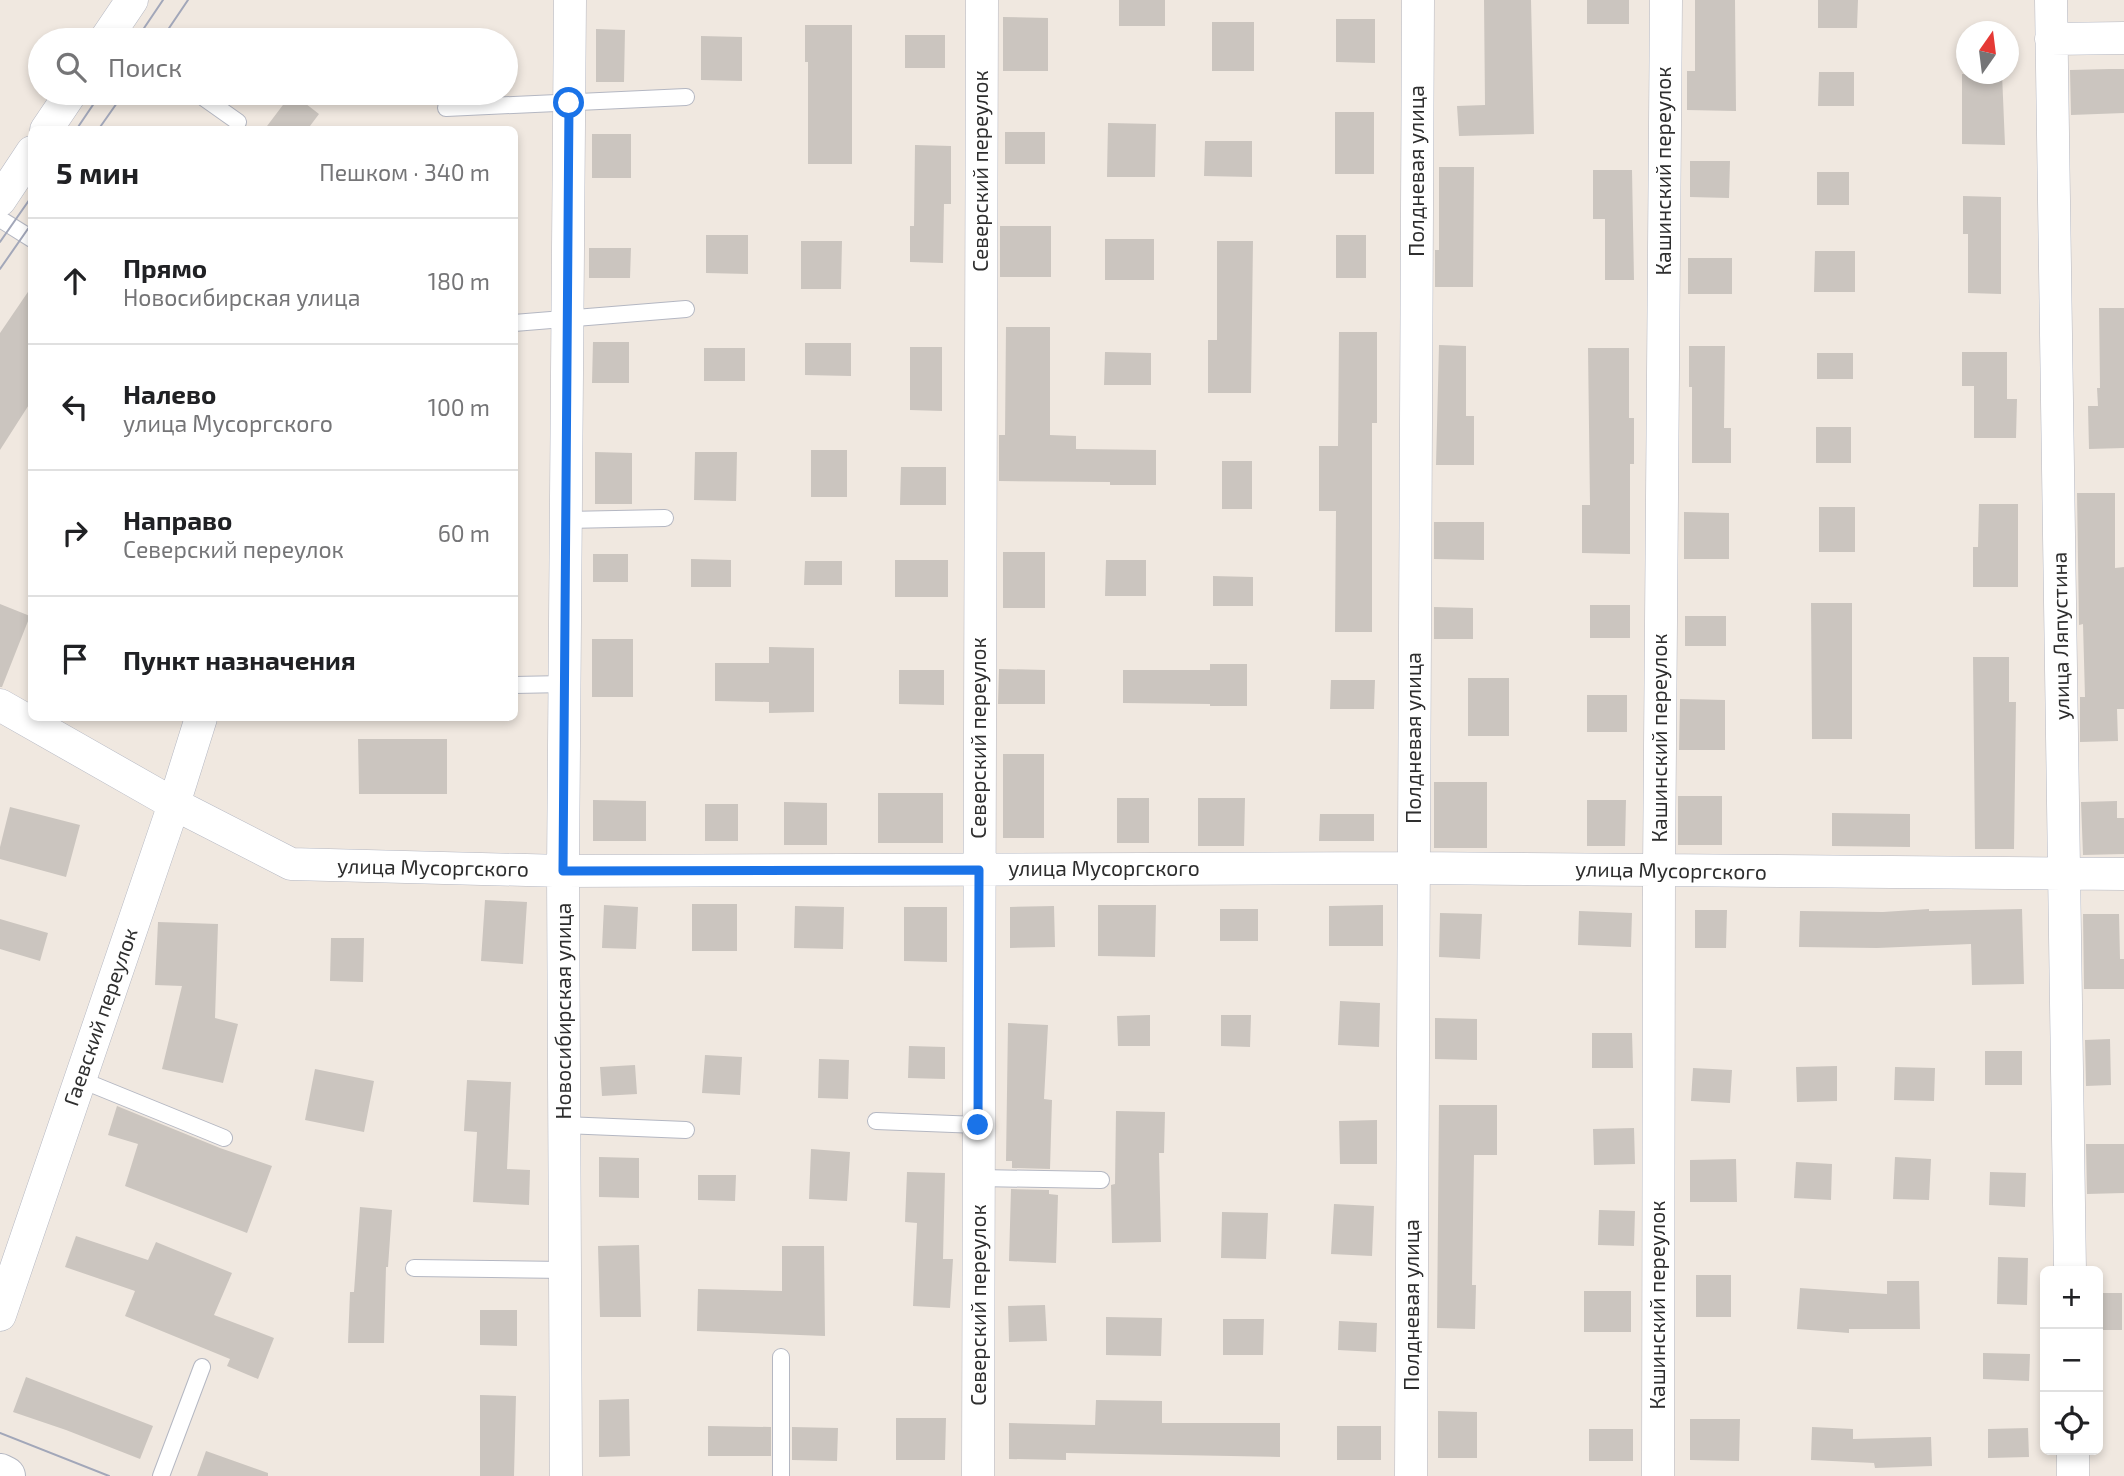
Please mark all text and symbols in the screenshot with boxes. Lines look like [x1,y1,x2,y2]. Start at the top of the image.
north arrow [1956,21,2019,84]
search box [28,28,518,105]
icon: search [52,48,90,86]
text: Поиск [108,51,182,82]
street label: Кашинский переулок [1650,66,1676,276]
street label: Северский переулок [967,70,993,272]
street label: Полдневая улица [1403,85,1429,257]
route start [553,87,584,118]
text: 5 мин [56,154,139,190]
text: Пешком · 340 m [319,158,490,186]
text: Прямо [123,252,207,283]
icon: ahead [56,262,94,300]
text: 180 m [428,267,490,295]
text: Новосибирская улица [123,283,360,311]
text: Налево [123,378,216,409]
icon: left [56,388,94,426]
text: 100 m [428,393,490,421]
text: улица Мусоргского [123,409,333,437]
text: Направо [123,504,232,535]
icon: right [56,514,94,552]
text: 60 m [438,519,490,547]
text: Северский переулок [123,535,344,563]
street label: улица Ляпустина [2046,552,2074,720]
street label: Кашинский переулок [1646,633,1672,843]
street label: Северский переулок [965,637,991,839]
icon: arrive [56,640,94,678]
text: Пункт назначения [123,644,356,675]
street label: Полдневая улица [1400,652,1426,824]
street label: улица Мусоргского [337,852,529,882]
street label: улица Мусоргского [1008,855,1200,881]
street label: улица Мусоргского [1575,855,1767,885]
street label: Новосибирская улица [550,903,576,1119]
street label: Гаевский переулок [57,924,143,1109]
route end [962,1109,993,1140]
street label: Кашинский переулок [1644,1200,1670,1410]
street label: Северский переулок [965,1204,991,1406]
street label: Полдневая улица [1398,1219,1424,1391]
map controls [2040,1266,2103,1455]
button: + [2040,1266,2103,1329]
button: − [2040,1329,2103,1392]
button: locate [2040,1392,2103,1455]

